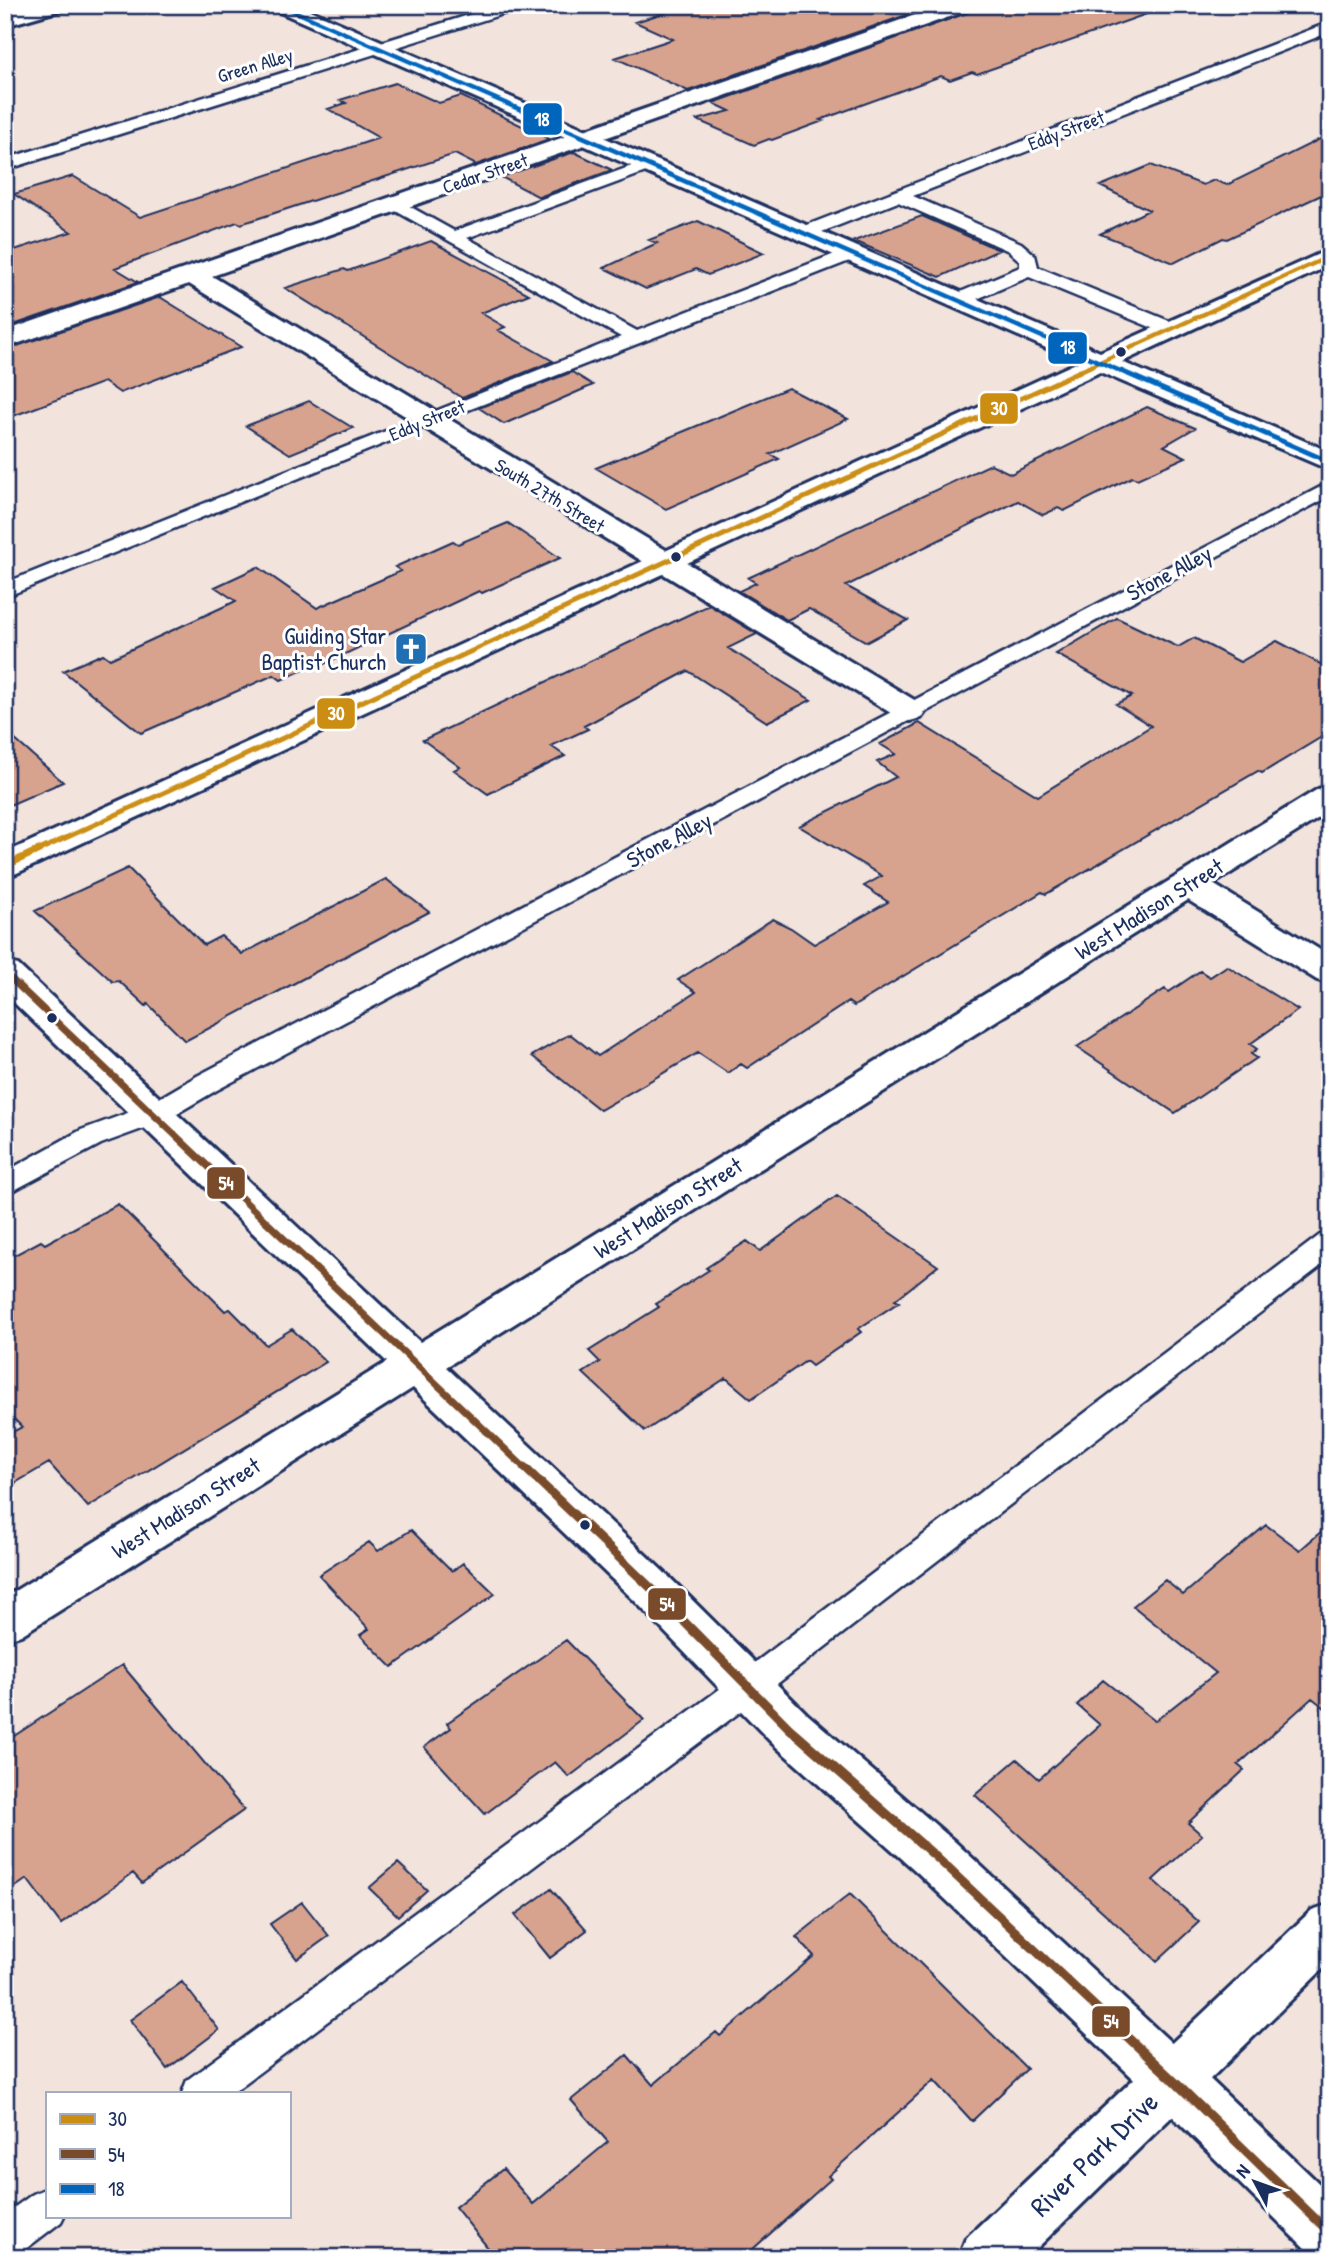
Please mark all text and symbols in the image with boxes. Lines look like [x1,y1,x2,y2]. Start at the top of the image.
street label: Green Alley [214,41,296,89]
line badge: 18 [522,102,563,136]
street label: Eddy Street [1024,103,1108,156]
text: 18 [534,106,550,132]
street label: Cedar Street [439,146,532,200]
line badge: 18 [1047,331,1088,365]
text: 18 [1060,334,1076,360]
unlabelled marker [1114,345,1128,359]
line badge: 30 [979,392,1019,425]
street label: Eddy Street [385,393,469,447]
text: 30 [990,395,1008,421]
street label: South 27th Street [490,452,610,538]
street label: Stone Alley [1121,537,1217,608]
unlabelled marker [669,550,683,564]
place label: Guiding Star Baptist Church [261,620,386,677]
church icon: Guiding Star Baptist Church [392,630,430,668]
line badge: 30 [316,697,356,730]
text: 30 [327,700,345,726]
street label: Stone Alley [621,804,717,875]
street label: West Madison Street [1069,850,1230,967]
unlabelled marker [45,1011,59,1025]
street label: West Madison Street [588,1149,749,1266]
line badge: 54 [206,1166,246,1200]
text: 54 [218,1170,234,1196]
street label: West Madison Street [106,1449,267,1566]
unlabelled marker [578,1518,592,1532]
line badge: 54 [647,1587,687,1621]
text: 54 [659,1591,675,1617]
line badge: 54 [1091,2005,1131,2038]
text: 54 [1103,2008,1119,2034]
street label: River Park Drive [1022,2083,1166,2225]
legend [46,2092,290,2218]
text: 30 [108,2104,127,2133]
text: 54 [108,2140,125,2169]
north arrow [1220,2148,1290,2218]
text: N [1229,2159,1255,2183]
text: 18 [108,2174,125,2203]

